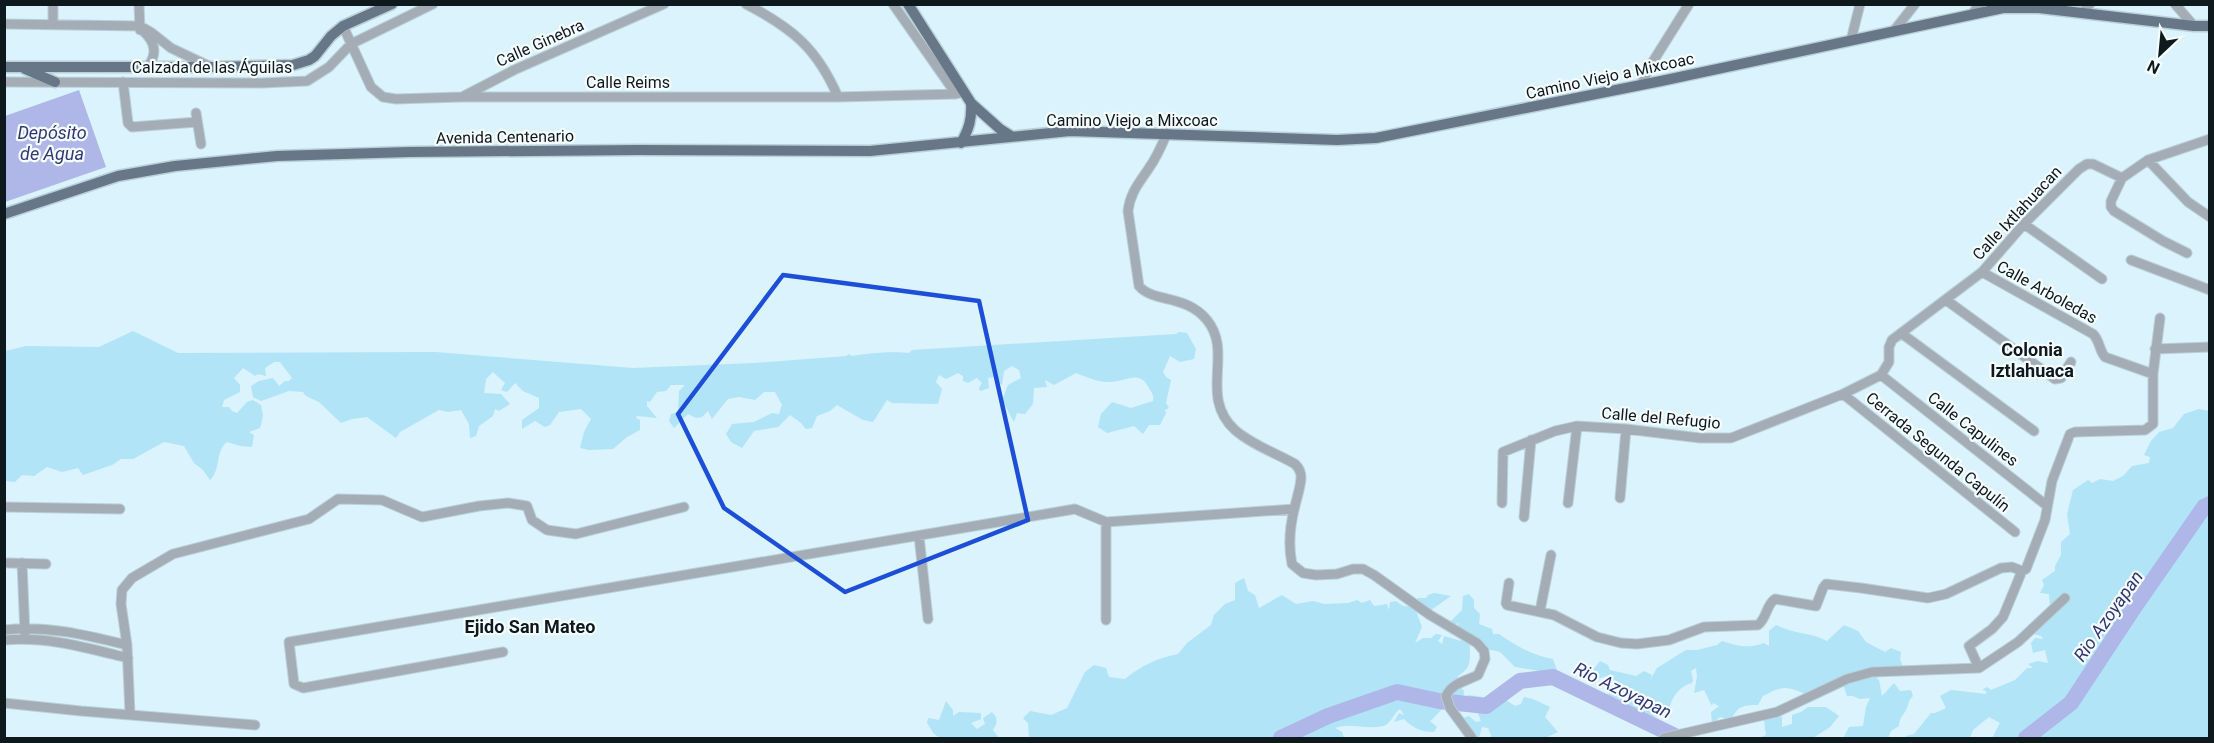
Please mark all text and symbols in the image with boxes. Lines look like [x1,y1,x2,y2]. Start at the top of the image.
street label: Calle Ginebra [493,15,587,71]
north arrow [2130,24,2190,84]
street label: Camino Viejo a Mixcoac [1524,49,1696,103]
text: N [2144,56,2163,78]
street label: Calzada de las Águilas [132,58,292,77]
street label: Calle Reims [586,73,670,92]
street label: Camino Viejo a Mixcoac [1046,111,1218,130]
water label: Depósito de Agua [17,122,87,164]
street label: Avenida Centenario [436,126,574,148]
street label: Calle Ixtlahuacan [1969,162,2065,264]
street label: Calle Arboledas [1994,257,2100,327]
district label: Colonia Iztlahuaca [1990,339,2074,381]
street label: Cerrada Segunda Capulín [1862,388,2014,516]
street label: Calle Capulines [1924,388,2022,470]
street label: Calle del Refugio [1601,403,1721,433]
water label: Rio Azoyapan [2069,567,2147,665]
district label: Ejido San Mateo [465,616,595,637]
water label: Rio Azoyapan [1571,657,1675,723]

